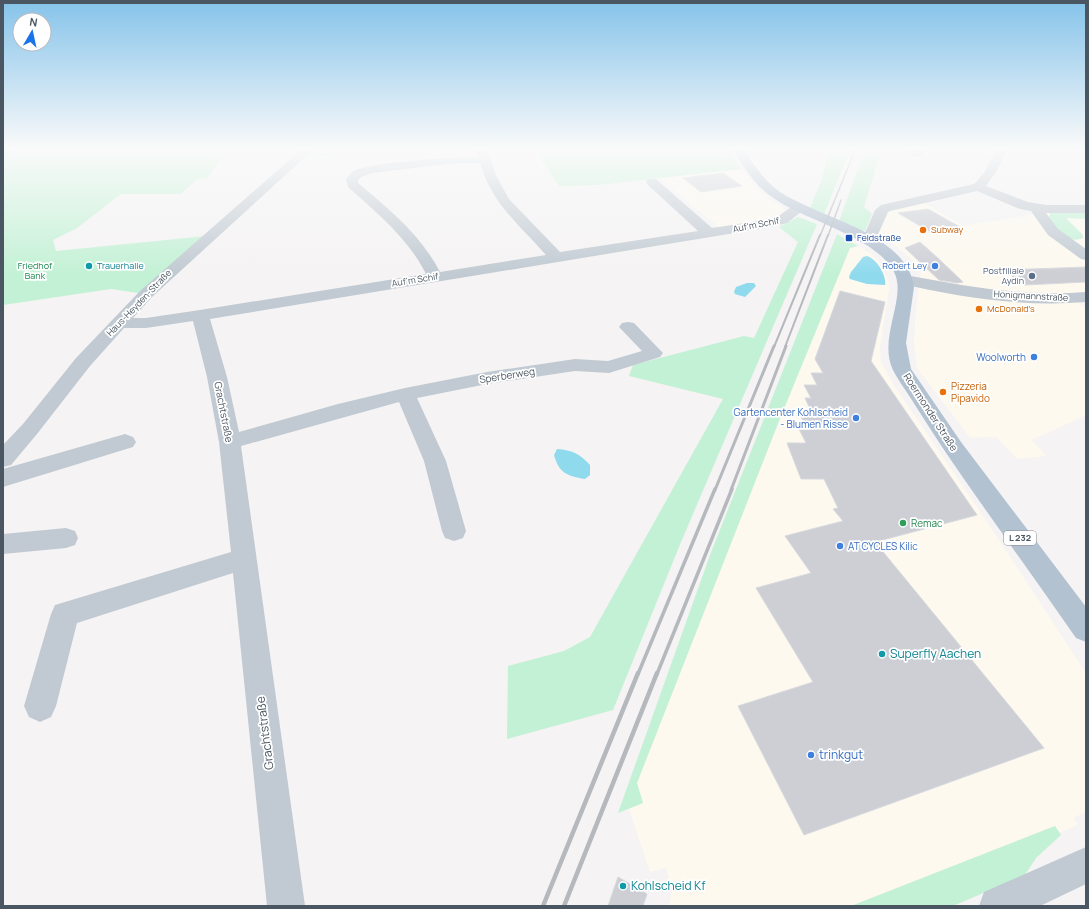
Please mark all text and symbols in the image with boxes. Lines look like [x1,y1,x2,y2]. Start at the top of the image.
north arrow [12,12,52,52]
text: N [29,14,39,30]
street label: Auf'm Schif [732,213,781,235]
place label: Subway [931,223,963,236]
marker: Subway [918,225,928,235]
place label: Feldstraße [857,231,901,244]
marker: Feldstraße [844,233,854,243]
park label: Friedhof Bank [18,259,53,282]
place label: Trauerhalle [97,259,144,272]
place label: Robert Ley [882,259,927,272]
marker: Trauerhalle [84,261,94,271]
marker: Robert Ley [930,261,940,271]
place label: Postfiliale Aydin [983,264,1024,287]
street label: Haus-Heyden-Straße [103,266,174,339]
street label: Auf'm Schif [391,269,440,290]
marker: Postfiliale Aydin [1027,271,1037,281]
street label: Honigmannstraße [993,287,1069,304]
place label: McDonald's [987,302,1035,315]
marker: McDonald's [974,304,984,314]
place label: Woolworth [976,350,1026,364]
marker: Woolworth [1029,352,1039,362]
street label: Sperberweg [478,364,536,386]
street label: Roermonder Straße [901,370,962,454]
place label: Pizzeria Pipavido [951,379,990,405]
street label: Grachtstraße [211,380,237,444]
marker: Pizzeria Pipavido [938,387,948,397]
place label: Gartencenter Kohlscheid - Blumen Risse [734,405,848,431]
marker: Gartencenter Kohlscheid - Blumen Risse [851,413,861,423]
place label: Remac [911,516,943,530]
marker: Remac [898,518,908,528]
road number: L 232 [1004,531,1036,545]
place label: AT CYCLES Kilic [848,539,918,553]
marker: AT CYCLES Kilic [835,541,845,551]
place label: Superfly Aachen [890,645,981,662]
marker: Superfly Aachen [877,649,887,659]
street label: Grachtstraße [252,695,277,771]
place label: trinkgut [819,746,863,763]
marker: trinkgut [806,750,816,760]
place label: Kohlscheid Kf [631,877,706,894]
marker: Kohlscheid Kf [618,881,628,891]

